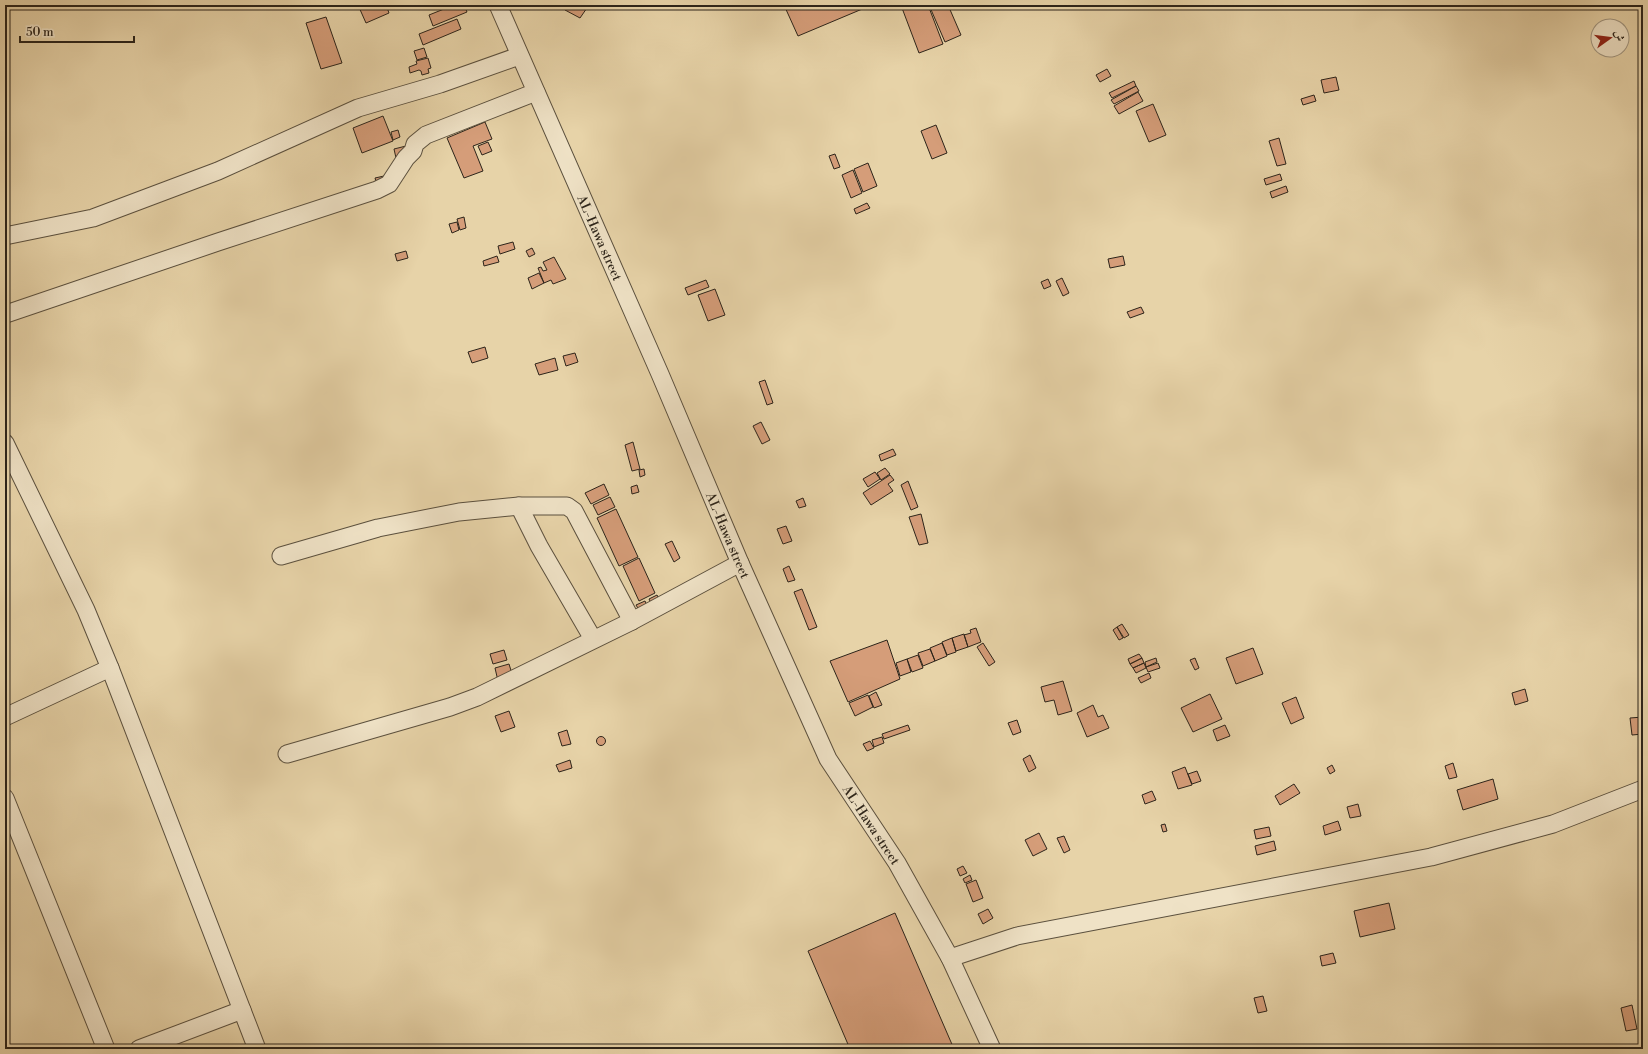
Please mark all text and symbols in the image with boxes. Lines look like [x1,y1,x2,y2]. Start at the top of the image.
scale bar [20,18,134,44]
north arrow [1590,18,1630,58]
text: 50 m [26,25,54,40]
text: ش [1611,29,1627,43]
street label: AL-Hawa street [573,192,625,284]
street label: AL-Hawa street [702,489,753,582]
street label: AL-Hawa street [838,782,903,868]

